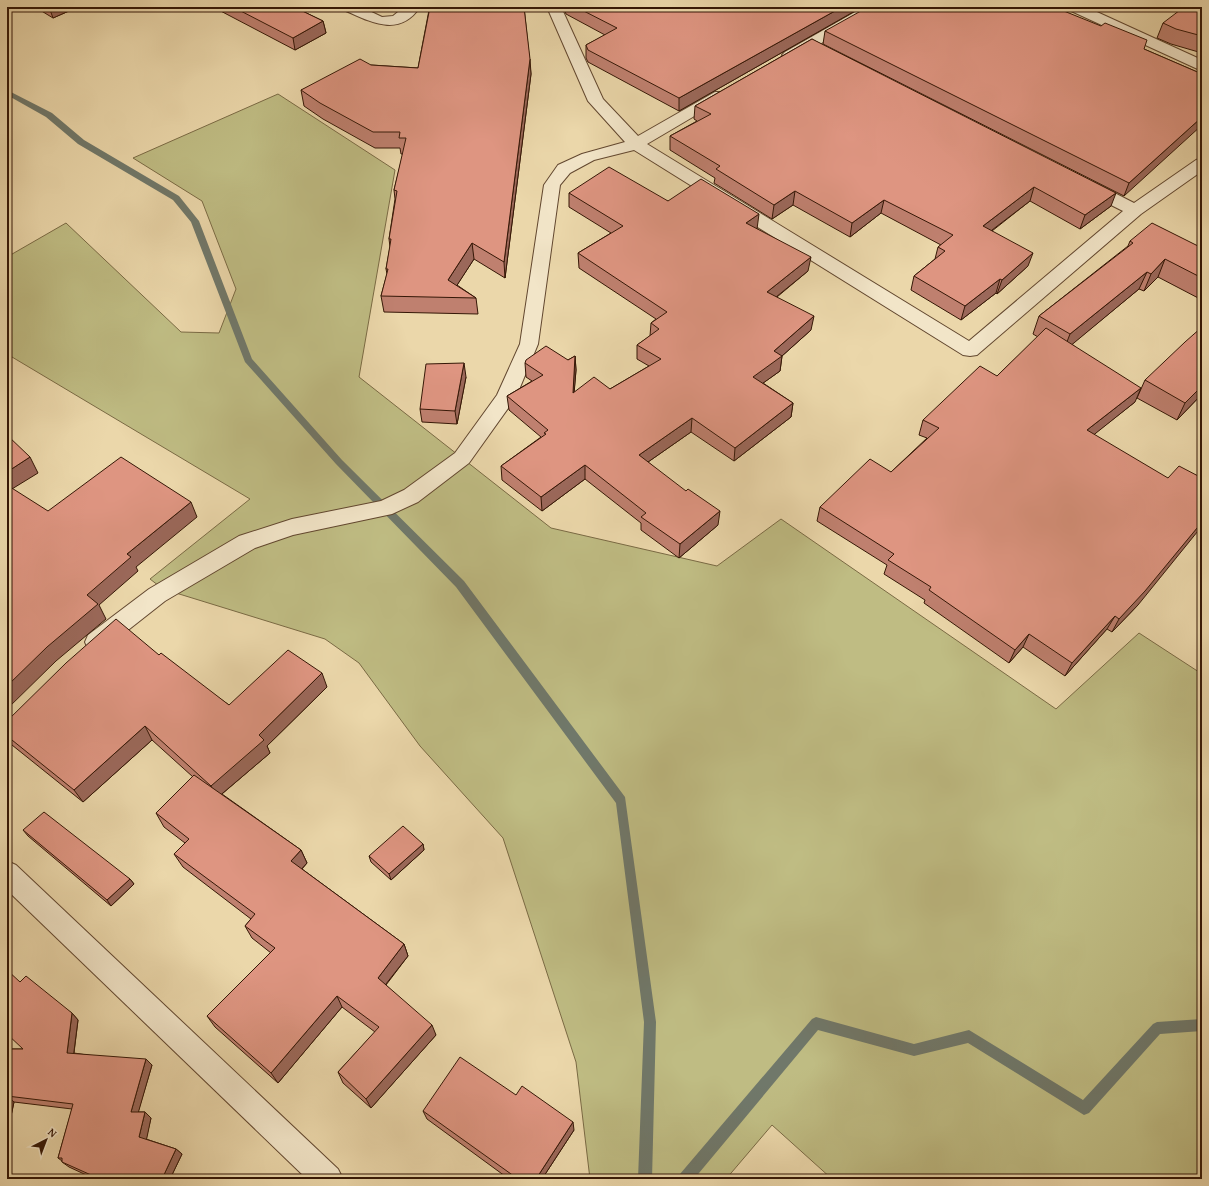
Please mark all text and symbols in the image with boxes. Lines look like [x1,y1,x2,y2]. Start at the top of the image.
north arrow [26,1120,66,1160]
text: N [45,1124,61,1141]

